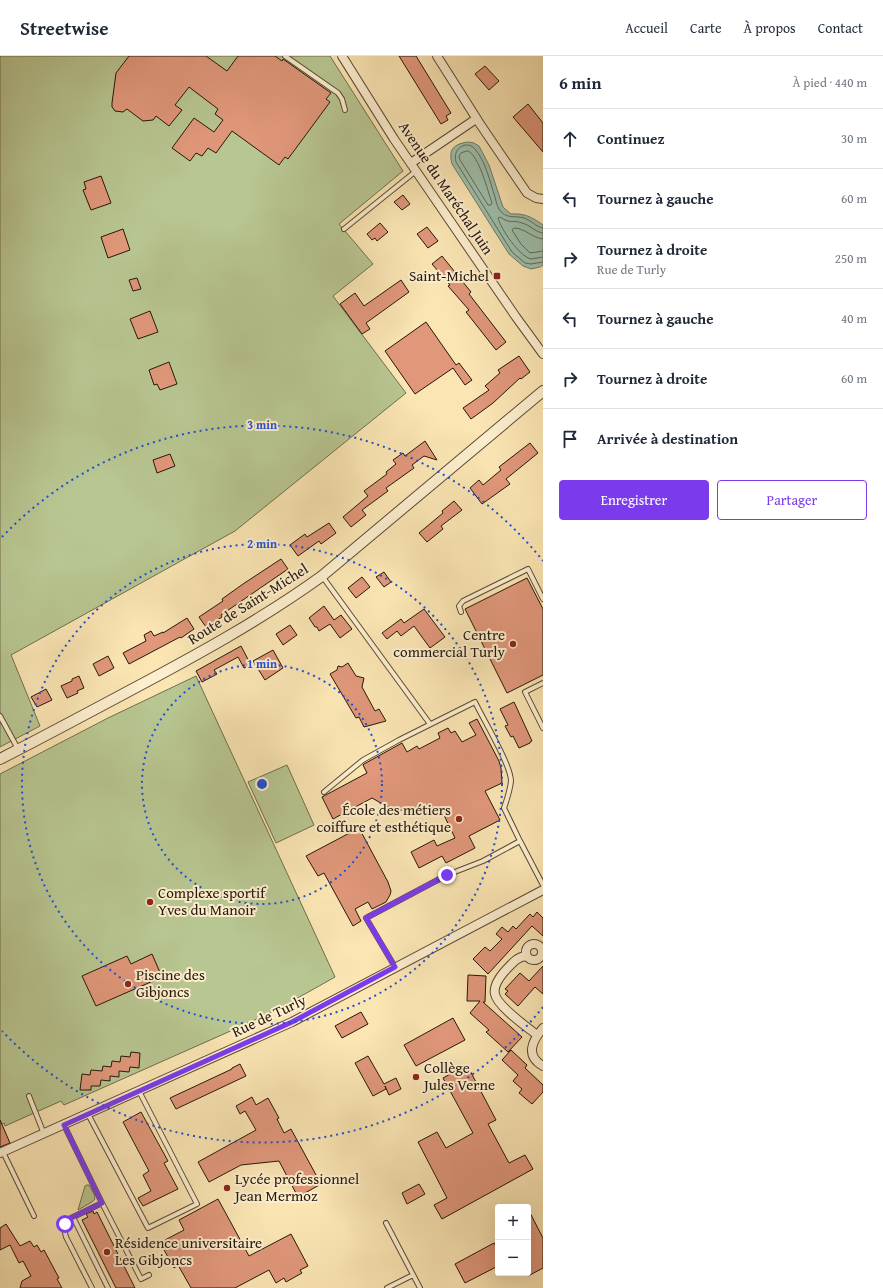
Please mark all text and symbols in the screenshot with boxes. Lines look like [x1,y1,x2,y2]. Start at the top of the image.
text: Streetwise [20,14,109,42]
text: Accueil [625,18,668,38]
text: Carte [690,18,722,38]
text: À propos [744,18,796,38]
text: Contact [818,18,863,38]
text: 6 min [559,70,601,95]
text: À pied · 440 m [792,73,867,92]
street label: Avenue du Maréchal Juin [394,117,499,259]
icon: ahead [559,128,581,150]
text: Continuez [597,128,665,149]
text: 30 m [841,129,867,148]
icon: left [559,188,581,210]
text: Tournez à gauche [597,188,714,209]
text: 60 m [841,189,867,208]
text: Tournez à droite [597,239,707,260]
icon: right [559,248,581,270]
text: 250 m [835,249,867,268]
text: Rue de Turly [597,260,666,279]
place label: Saint-Michel [409,265,489,286]
marker: Saint-Michel [492,271,502,281]
icon: left [559,308,581,330]
text: Tournez à gauche [597,308,714,329]
text: 40 m [841,309,867,328]
icon: right [559,368,581,390]
text: Tournez à droite [597,368,707,389]
text: 60 m [841,369,867,388]
text: 3 min [247,416,277,433]
icon: arrive [559,428,581,450]
text: Arrivée à destination [597,428,738,449]
button: Enregistrer [559,480,709,520]
button: Partager [717,480,867,520]
text: 2 min [247,535,277,552]
street label: Route de Saint-Michel [183,558,312,649]
place label: Centre commercial Turly [393,624,506,662]
marker: Centre commercial Turly [508,639,518,649]
text: 1 min [247,655,277,672]
centre of rings [255,777,269,791]
place label: École des métiers coiffure et esthétique [317,799,451,837]
marker: École des métiers coiffure et esthétique [454,814,464,824]
route end [438,866,456,884]
place label: Complexe sportif Yves du Manoir [158,882,267,920]
marker: Complexe sportif Yves du Manoir [145,897,155,907]
place label: Piscine des Gibjoncs [136,964,205,1002]
marker: Piscine des Gibjoncs [123,979,133,989]
street label: Rue de Turly [228,989,310,1042]
place label: Collège Jules Verne [422,1057,495,1095]
marker: Collège Jules Verne [411,1072,421,1082]
place label: Lycée professionnel Jean Mermoz [233,1168,359,1206]
marker: Lycée professionnel Jean Mermoz [222,1183,232,1193]
map controls [495,1204,531,1276]
button: + [495,1204,531,1240]
route start [56,1215,74,1233]
place label: Résidence universitaire Les Gibjoncs [115,1232,262,1270]
button: − [495,1240,531,1276]
marker: Résidence universitaire Les Gibjoncs [102,1247,112,1257]

